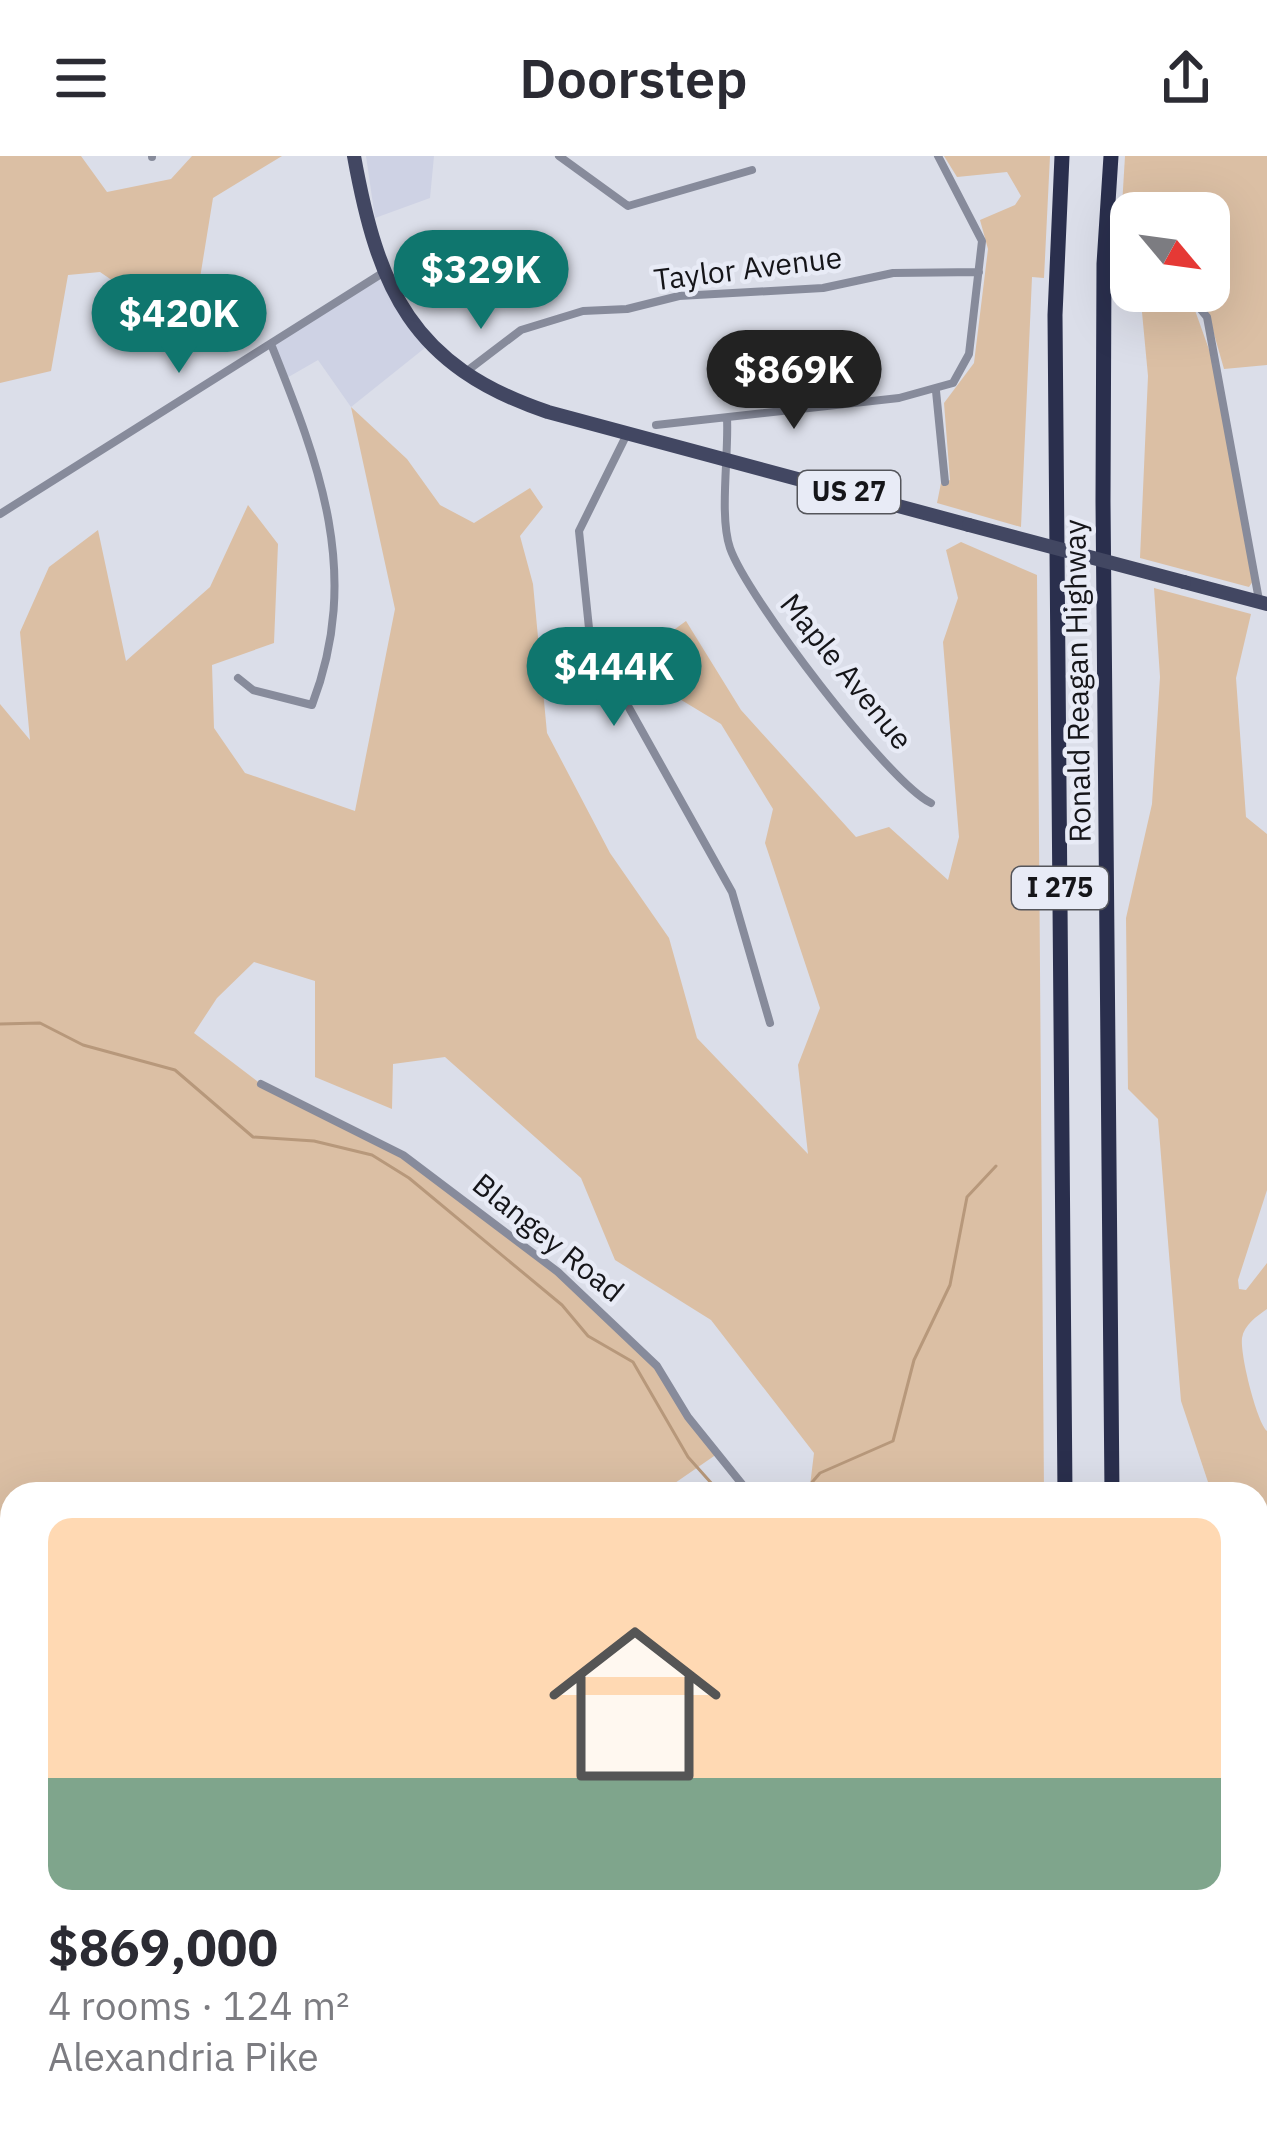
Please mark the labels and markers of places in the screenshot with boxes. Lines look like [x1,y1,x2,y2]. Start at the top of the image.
pin: $329K [397,230,565,332]
pin: $420K [95,274,263,376]
pin: $869K [710,330,878,432]
pin: $444K [530,627,698,729]

